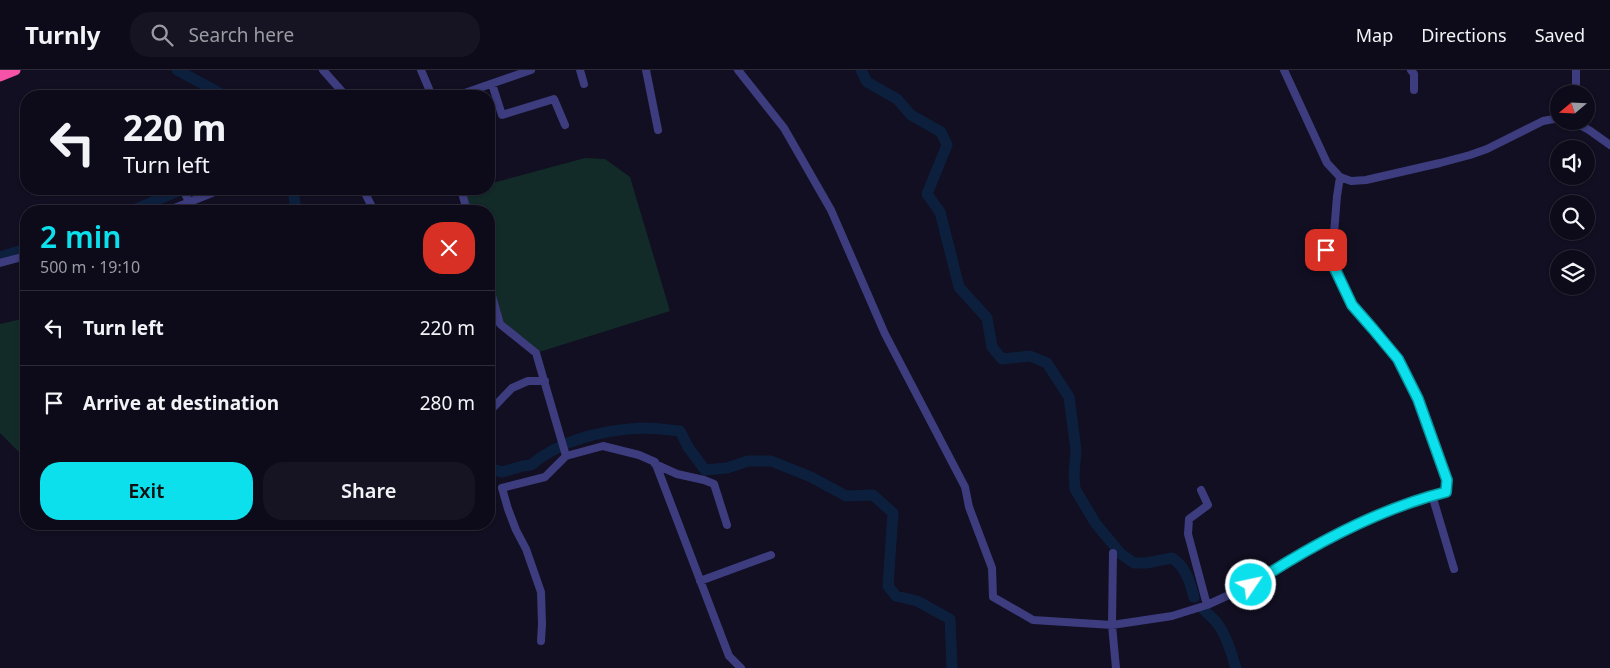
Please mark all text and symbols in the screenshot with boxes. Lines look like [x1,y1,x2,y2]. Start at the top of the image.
search box [130,12,480,57]
text: Turnly [25,18,100,51]
icon: search [148,21,176,49]
text: Search here [188,22,294,48]
text: Map [1356,23,1393,47]
text: Directions [1421,23,1507,47]
text: Saved [1535,23,1585,47]
north arrow [1550,85,1595,130]
map controls [1550,85,1595,295]
text: 220 m [123,104,226,151]
icon: left [40,110,105,175]
button: sound [1550,140,1595,185]
text: Turn left [123,149,210,179]
button: search [1550,195,1595,240]
text: 2 min [40,216,121,257]
button: close [423,222,475,274]
pin [1305,229,1347,271]
icon: arrive [1312,236,1340,264]
button: layers [1550,250,1595,295]
text: 500 m · 19:10 [40,256,140,278]
icon: left [40,314,68,342]
text: Turn left [83,315,164,341]
text: 220 m [420,315,475,341]
icon: arrive [40,389,68,417]
text: Arrive at destination [83,390,279,416]
text: 280 m [420,390,475,416]
button: Exit [40,462,253,520]
button: Share [263,462,475,520]
position arrow [1224,558,1276,610]

